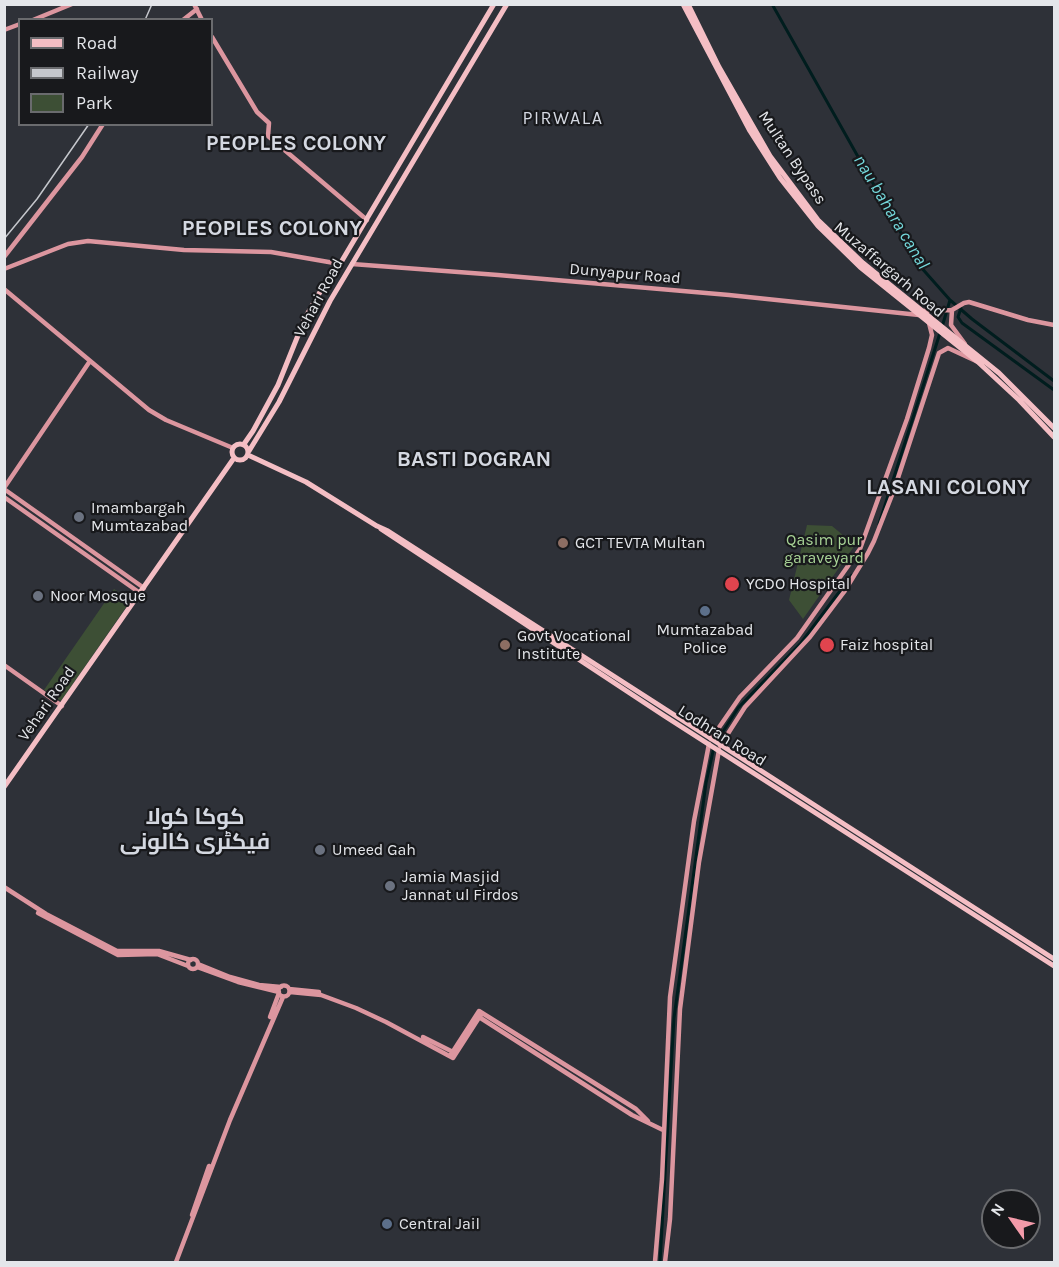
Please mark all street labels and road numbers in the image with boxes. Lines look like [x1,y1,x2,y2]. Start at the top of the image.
street label: Multan Bypass [754,108,830,208]
street label: Muzaffargarh Road [830,218,948,322]
street label: Vehari Road [290,255,348,341]
street label: Dunyapur Road [569,260,681,288]
street label: Vehari Road [14,663,80,745]
street label: Lodhran Road [674,701,770,771]

